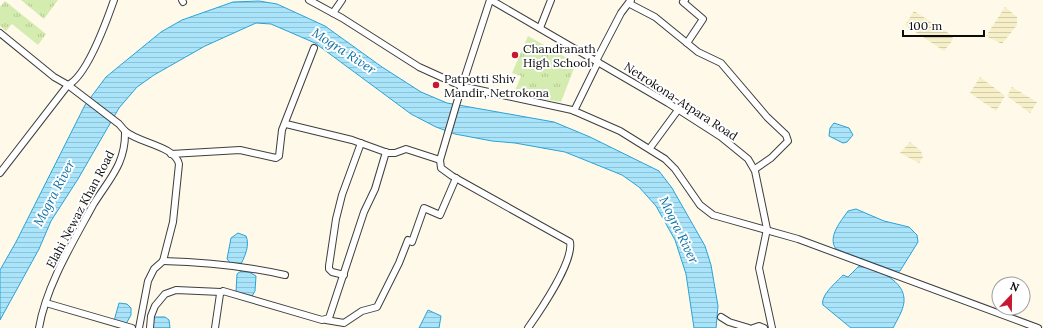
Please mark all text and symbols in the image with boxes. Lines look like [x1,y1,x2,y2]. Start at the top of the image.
scale bar [903,12,984,38]
text: 100 m [909,18,942,33]
water label: Mogra River [309,24,379,78]
place label: Chandranath High School [523,41,596,70]
marker: Chandranath High School [510,50,520,60]
street label: Netrokona-Atpara Road [621,59,741,143]
place label: Patpotti Shiv Mandir, Netrokona [444,71,549,100]
marker: Patpotti Shiv Mandir, Netrokona [431,80,441,90]
street label: Elahi Newaz Khan Road [43,148,117,270]
water label: Mogra River [29,157,79,229]
water label: Mogra River [655,194,703,267]
north arrow [991,276,1031,316]
text: N [1008,279,1022,295]

